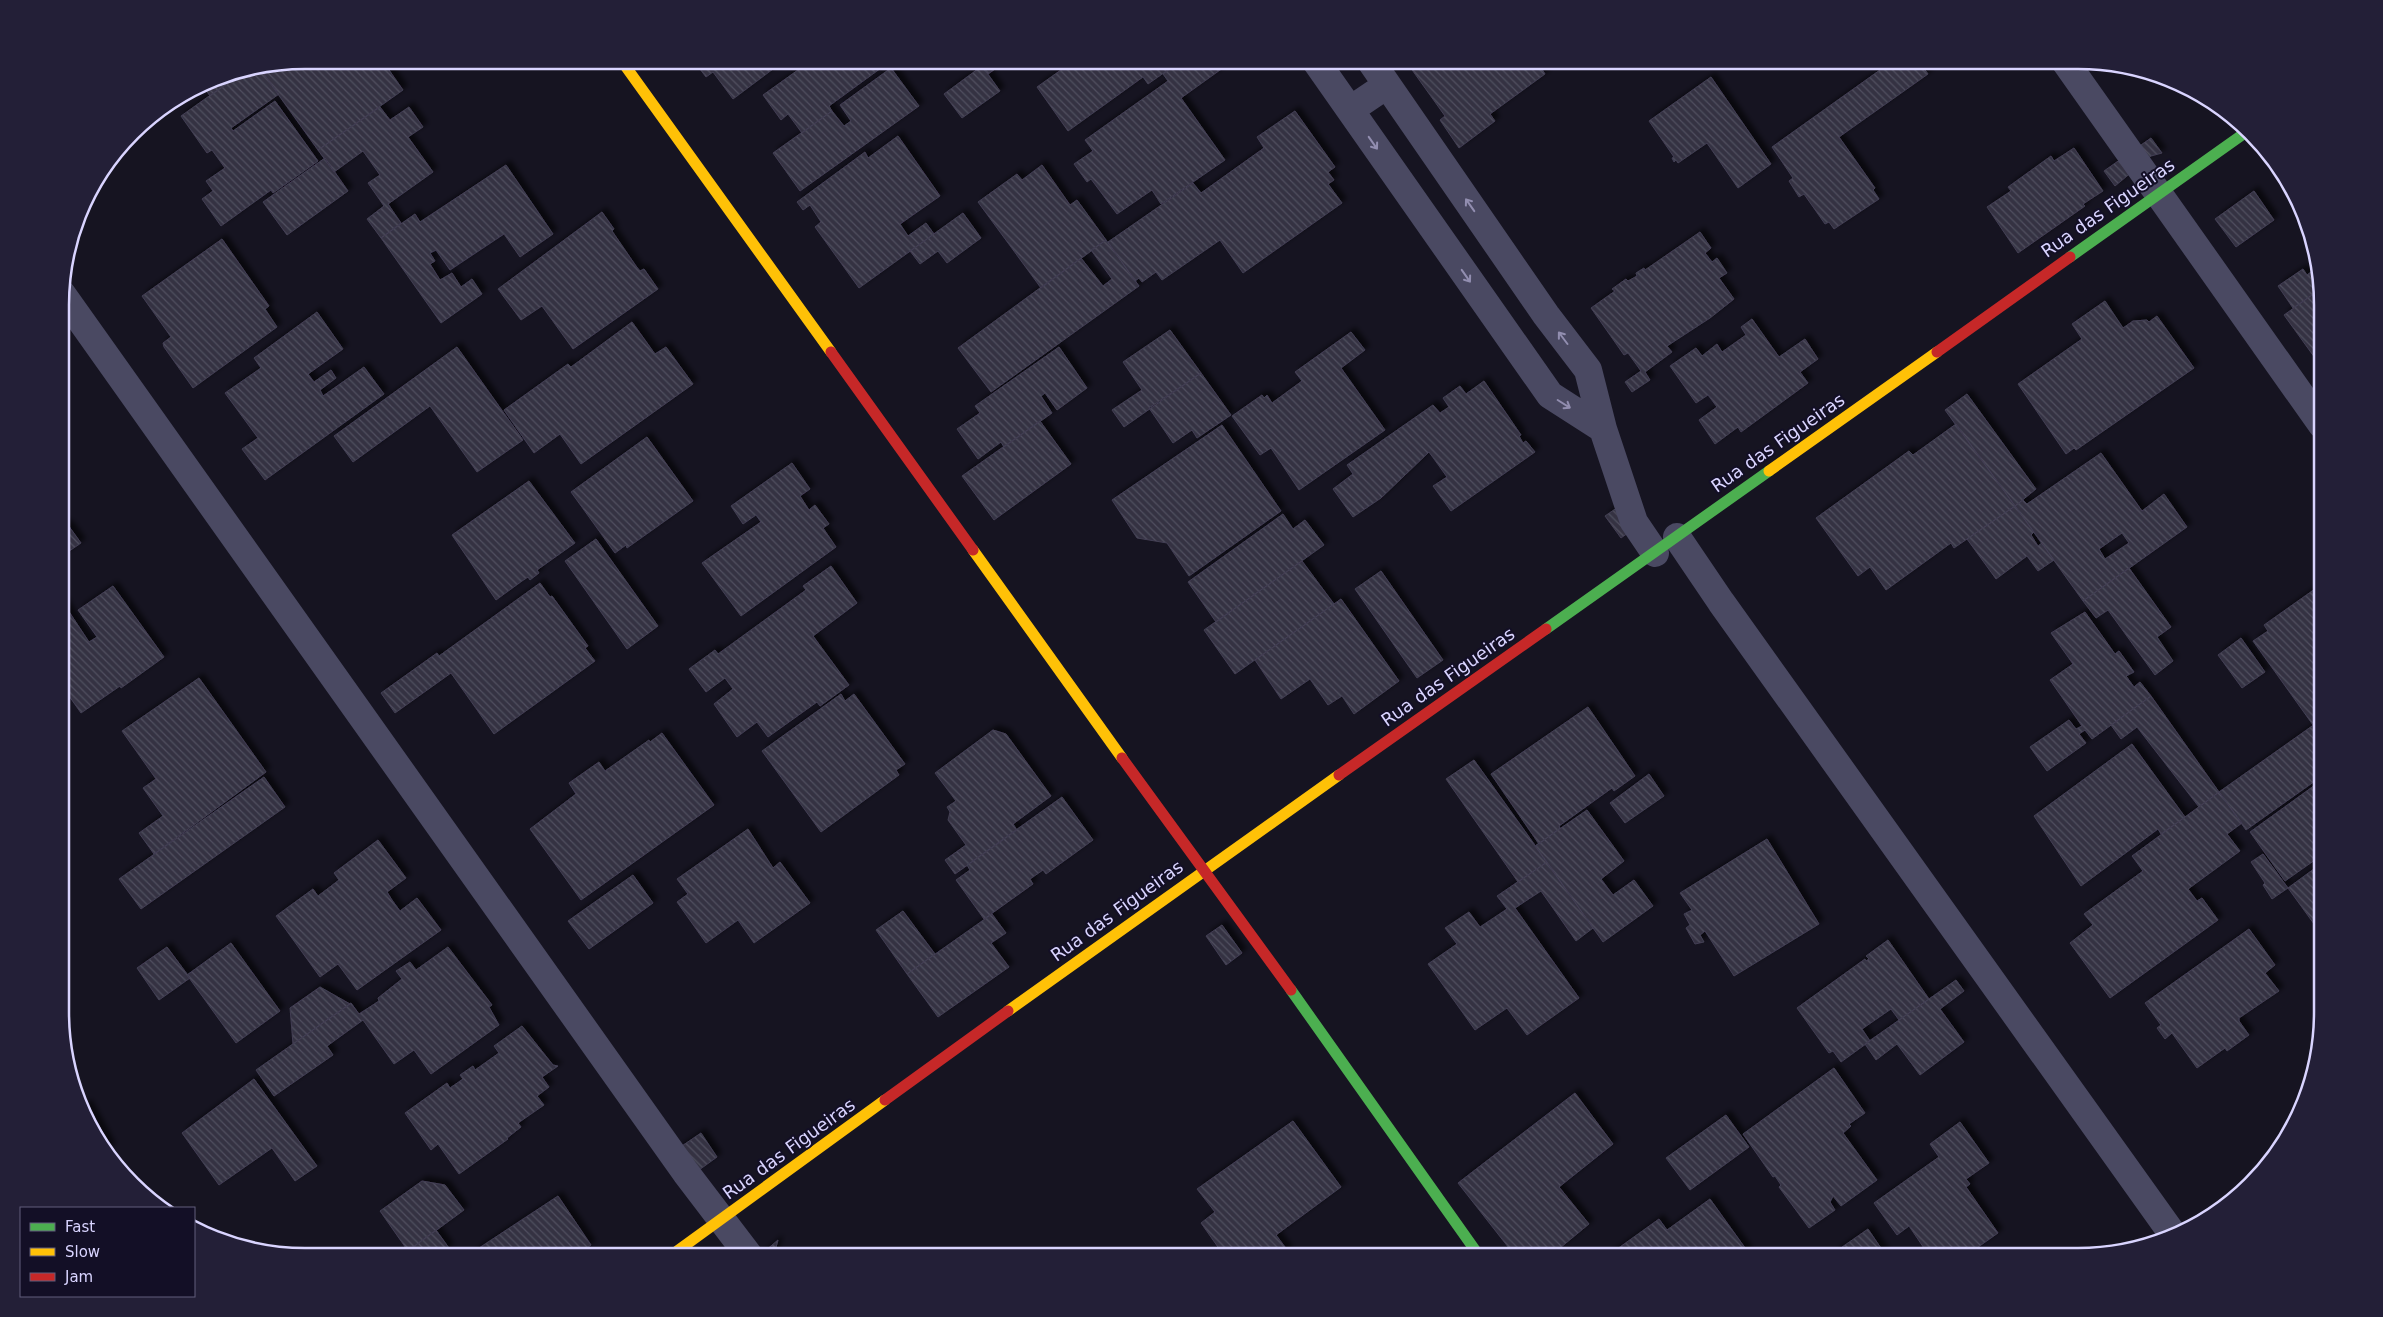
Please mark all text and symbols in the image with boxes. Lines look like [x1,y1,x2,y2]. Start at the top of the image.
one-way arrow [1368,136,1378,150]
street label: Rua das Figueiras [2037,154,2179,262]
one-way arrow [1465,198,1475,212]
one-way arrow [1461,269,1471,283]
one-way arrow [1558,331,1568,345]
street label: Rua das Figueiras [1707,389,1849,497]
one-way arrow [1557,399,1571,409]
street label: Rua das Figueiras [1377,623,1519,731]
street label: Rua das Figueiras [1047,856,1187,966]
street label: Rua das Figueiras [719,1094,859,1204]
legend [20,1207,195,1297]
text: Fast [65,1218,95,1236]
text: Slow [65,1243,100,1261]
text: Jam [64,1268,93,1286]

